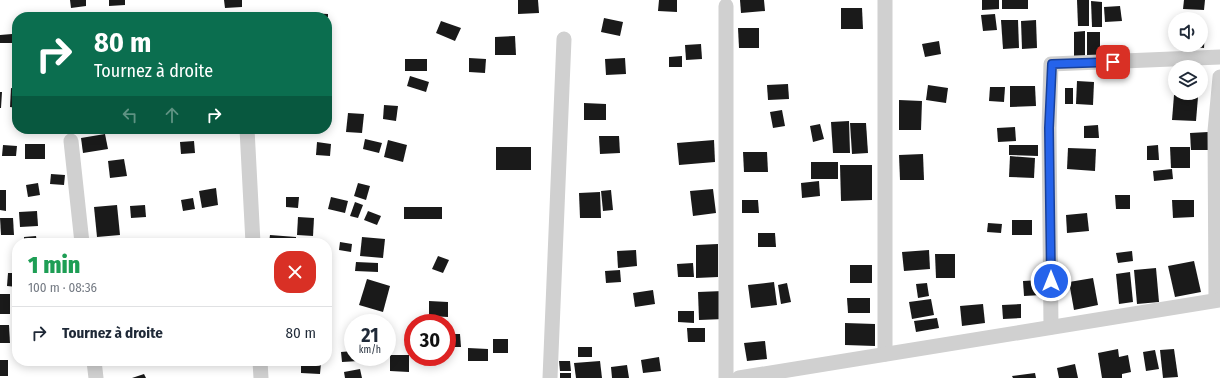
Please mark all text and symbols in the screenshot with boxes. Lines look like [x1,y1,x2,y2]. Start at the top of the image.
map controls [1168,12,1208,100]
button: sound [1168,12,1208,52]
text: 80 m [94,26,151,59]
icon: right [28,28,80,80]
pin [1096,45,1130,79]
icon: arrive [1102,51,1124,73]
text: Tournez à droite [94,60,213,82]
button: layers [1168,60,1208,100]
icon: left [119,104,141,126]
icon: ahead [161,104,183,126]
icon: right [203,104,225,126]
text: 1 min [28,251,80,279]
button: close [274,251,316,293]
position arrow [1030,260,1072,302]
text: 100 m · 08:36 [28,280,97,295]
speed limit sign: 30 [404,314,456,366]
icon: right [28,322,50,344]
text: 21 [361,323,379,347]
text: Tournez à droite [62,324,163,342]
text: 80 m [286,324,316,342]
text: km/h [359,344,381,356]

